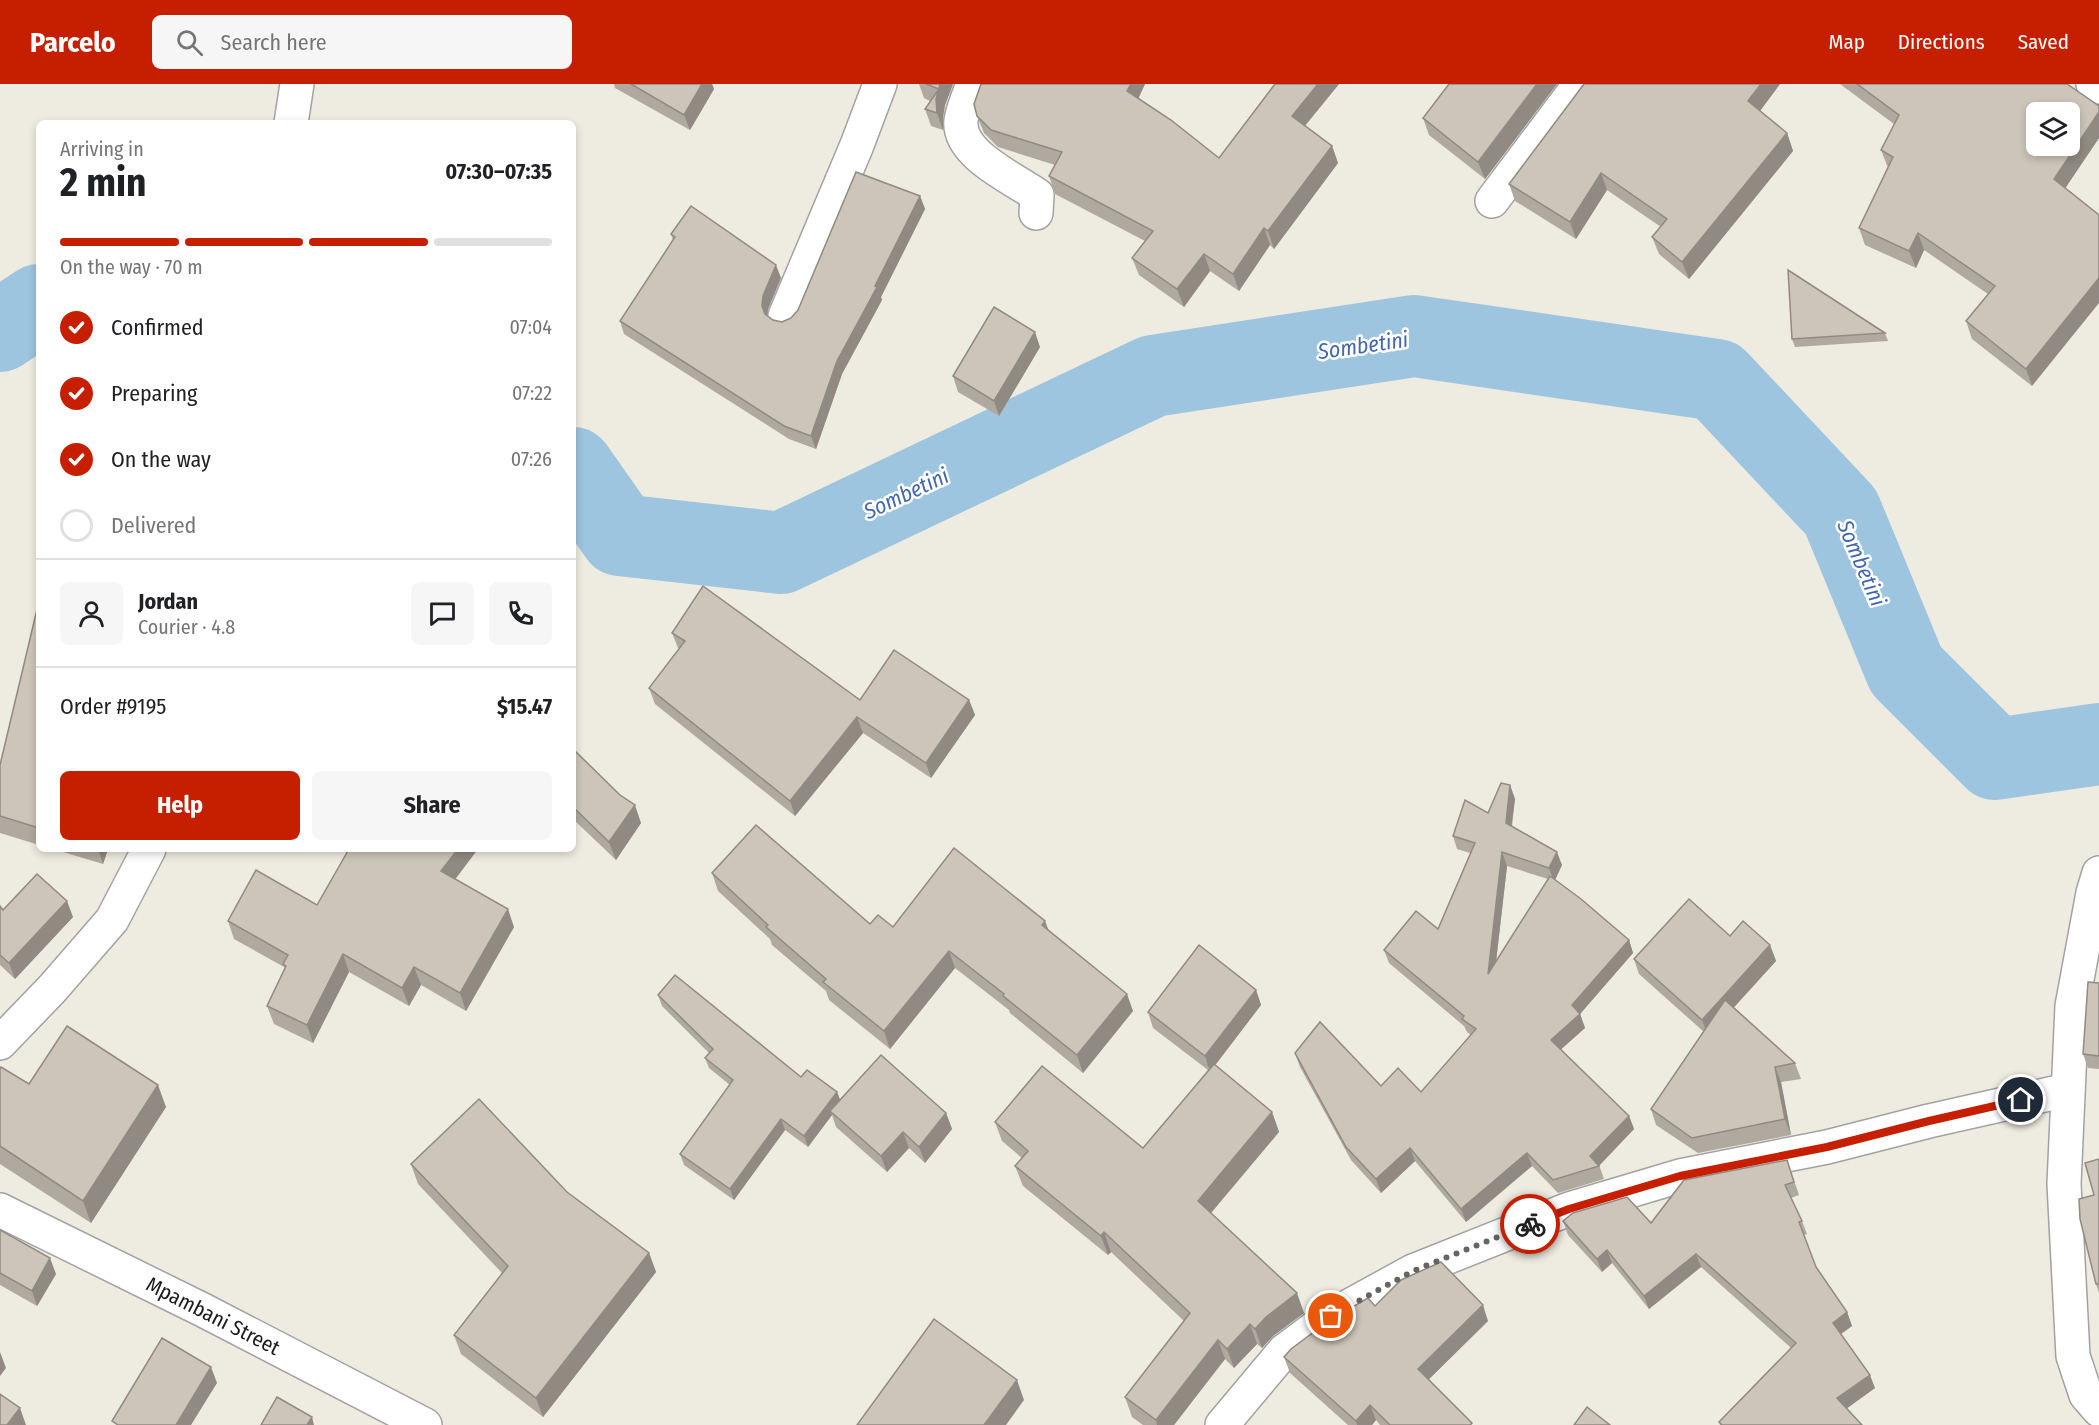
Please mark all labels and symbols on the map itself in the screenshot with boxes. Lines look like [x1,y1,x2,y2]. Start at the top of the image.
water label: Sombetini [1315,326,1410,365]
water label: Sombetini [858,462,953,525]
water label: Sombetini [1831,515,1892,611]
pin [1995,1074,2046,1125]
courier [1500,1194,1560,1254]
street label: Mpambani Street [142,1271,284,1361]
pin [1305,1290,1356,1341]

